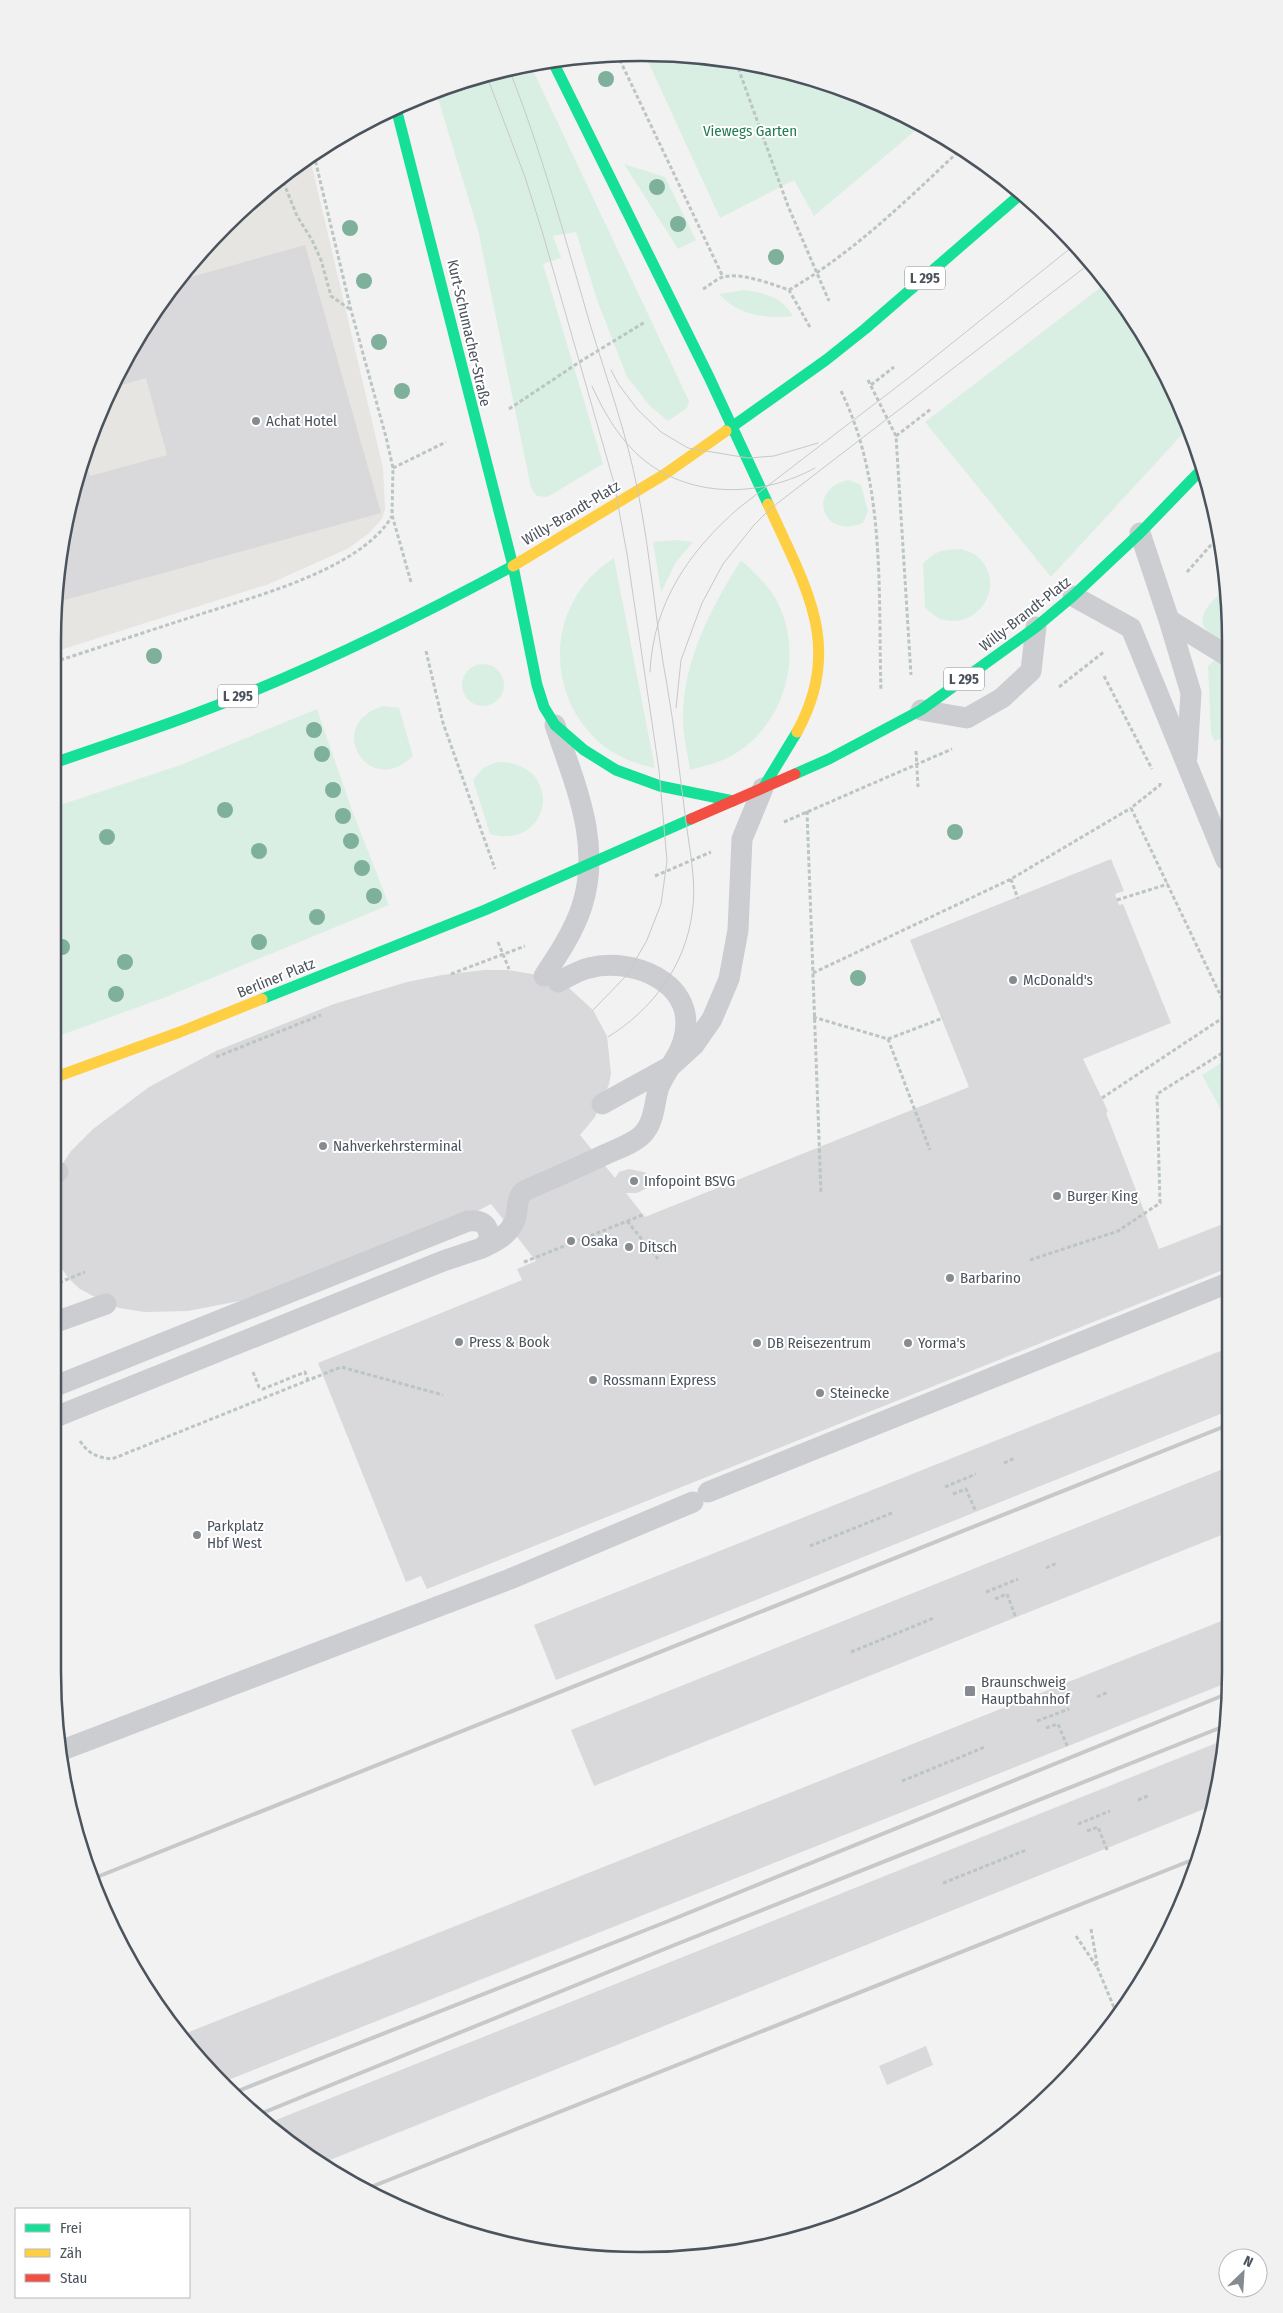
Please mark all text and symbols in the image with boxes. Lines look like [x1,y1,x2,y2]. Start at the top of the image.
park label: Viewegs Garten [703,122,797,140]
street label: Kurt-Schumacher-Straße [443,258,495,408]
road number: L 295 [905,266,945,290]
place label: Achat Hotel [266,412,337,430]
marker: Achat Hotel [250,415,262,427]
street label: Willy-Brandt-Platz [519,477,623,549]
street label: Willy-Brandt-Platz [976,573,1074,655]
road number: L 295 [944,668,984,691]
road number: L 295 [218,684,258,708]
street label: Berliner Platz [234,954,318,1002]
place label: McDonald's [1023,971,1093,989]
marker: McDonald's [1007,974,1019,986]
place label: Nahverkehrsterminal [333,1137,462,1155]
marker: Nahverkehrsterminal [317,1140,329,1152]
place label: Infopoint BSVG [644,1172,735,1190]
marker: Infopoint BSVG [628,1175,640,1187]
place label: Burger King [1067,1187,1138,1205]
marker: Burger King [1051,1190,1063,1202]
place label: Osaka [581,1232,618,1250]
marker: Osaka [565,1235,577,1247]
place label: Ditsch [639,1238,677,1256]
marker: Ditsch [623,1241,635,1253]
place label: Barbarino [960,1269,1021,1287]
marker: Barbarino [944,1272,956,1284]
place label: Press & Book [469,1333,549,1351]
place label: DB Reisezentrum [767,1334,871,1352]
place label: Yorma's [918,1334,966,1352]
marker: Press & Book [453,1336,465,1348]
marker: DB Reisezentrum [751,1337,763,1349]
marker: Yorma's [902,1337,914,1349]
place label: Rossmann Express [603,1371,716,1389]
marker: Rossmann Express [587,1374,599,1386]
place label: Steinecke [830,1384,889,1402]
marker: Steinecke [814,1387,826,1399]
place label: Parkplatz Hbf West [207,1517,264,1552]
marker: Parkplatz Hbf West [191,1529,203,1541]
place label: Braunschweig Hauptbahnhof [981,1673,1071,1708]
marker: Braunschweig Hauptbahnhof [963,1684,977,1698]
legend [15,2208,190,2298]
text: Frei [60,2219,82,2237]
text: Zäh [60,2244,82,2262]
north arrow [1218,2248,1268,2298]
text: N [1241,2252,1256,2271]
text: Stau [60,2269,87,2287]

